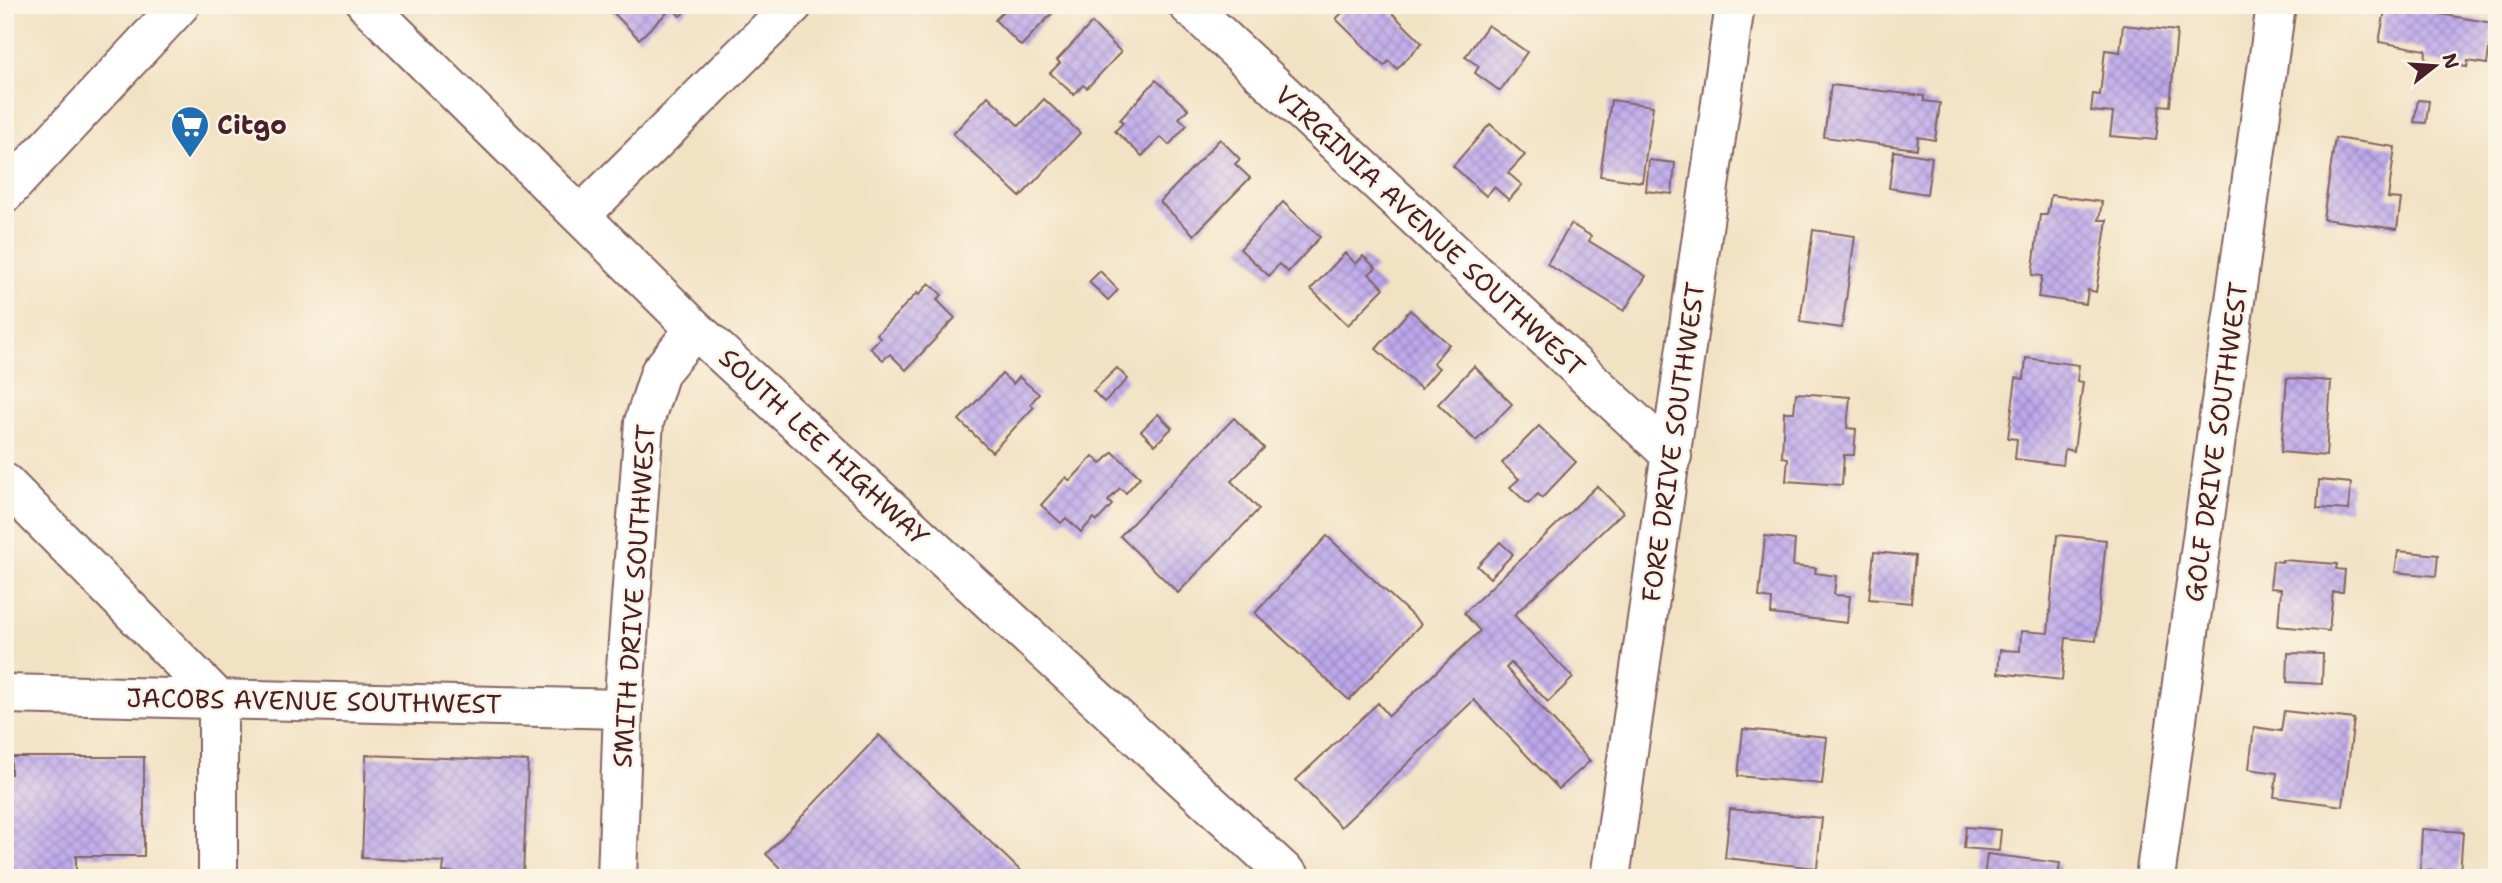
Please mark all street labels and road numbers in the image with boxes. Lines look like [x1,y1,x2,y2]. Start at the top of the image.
street label: VIRGINIA AVENUE SOUTHWEST [1268,77,1593,384]
street label: FORE DRIVE SOUTHWEST [1633,280,1712,604]
street label: GOLF DRIVE SOUTHWEST [2176,280,2255,604]
street label: SOUTH LEE HIGHWAY [712,340,937,553]
street label: SMITH DRIVE SOUTHWEST [604,423,663,769]
street label: JACOBS AVENUE SOUTHWEST [126,680,502,721]

